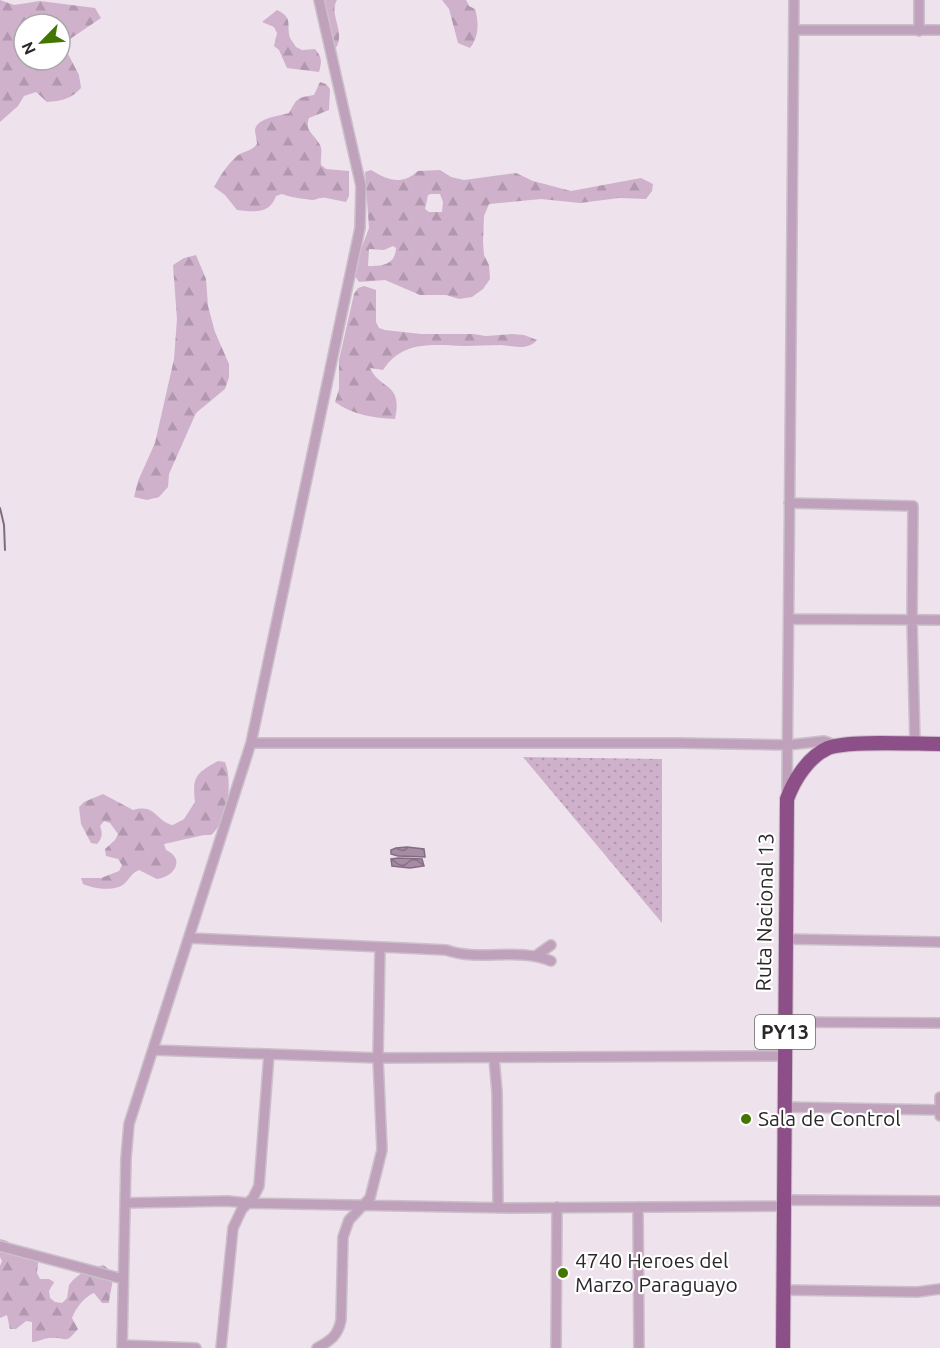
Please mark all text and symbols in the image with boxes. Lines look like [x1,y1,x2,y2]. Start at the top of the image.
north arrow [12,12,72,72]
text: N [18,39,39,58]
street label: Ruta Nacional 13 [751,832,777,991]
road number: PY13 [755,1015,815,1049]
place label: Sala de Control [758,1106,901,1130]
marker: Sala de Control [739,1112,753,1126]
place label: 4740 Heroes del Marzo Paraguayo [575,1248,738,1296]
marker: 4740 Heroes del Marzo Paraguayo [556,1266,570,1280]

